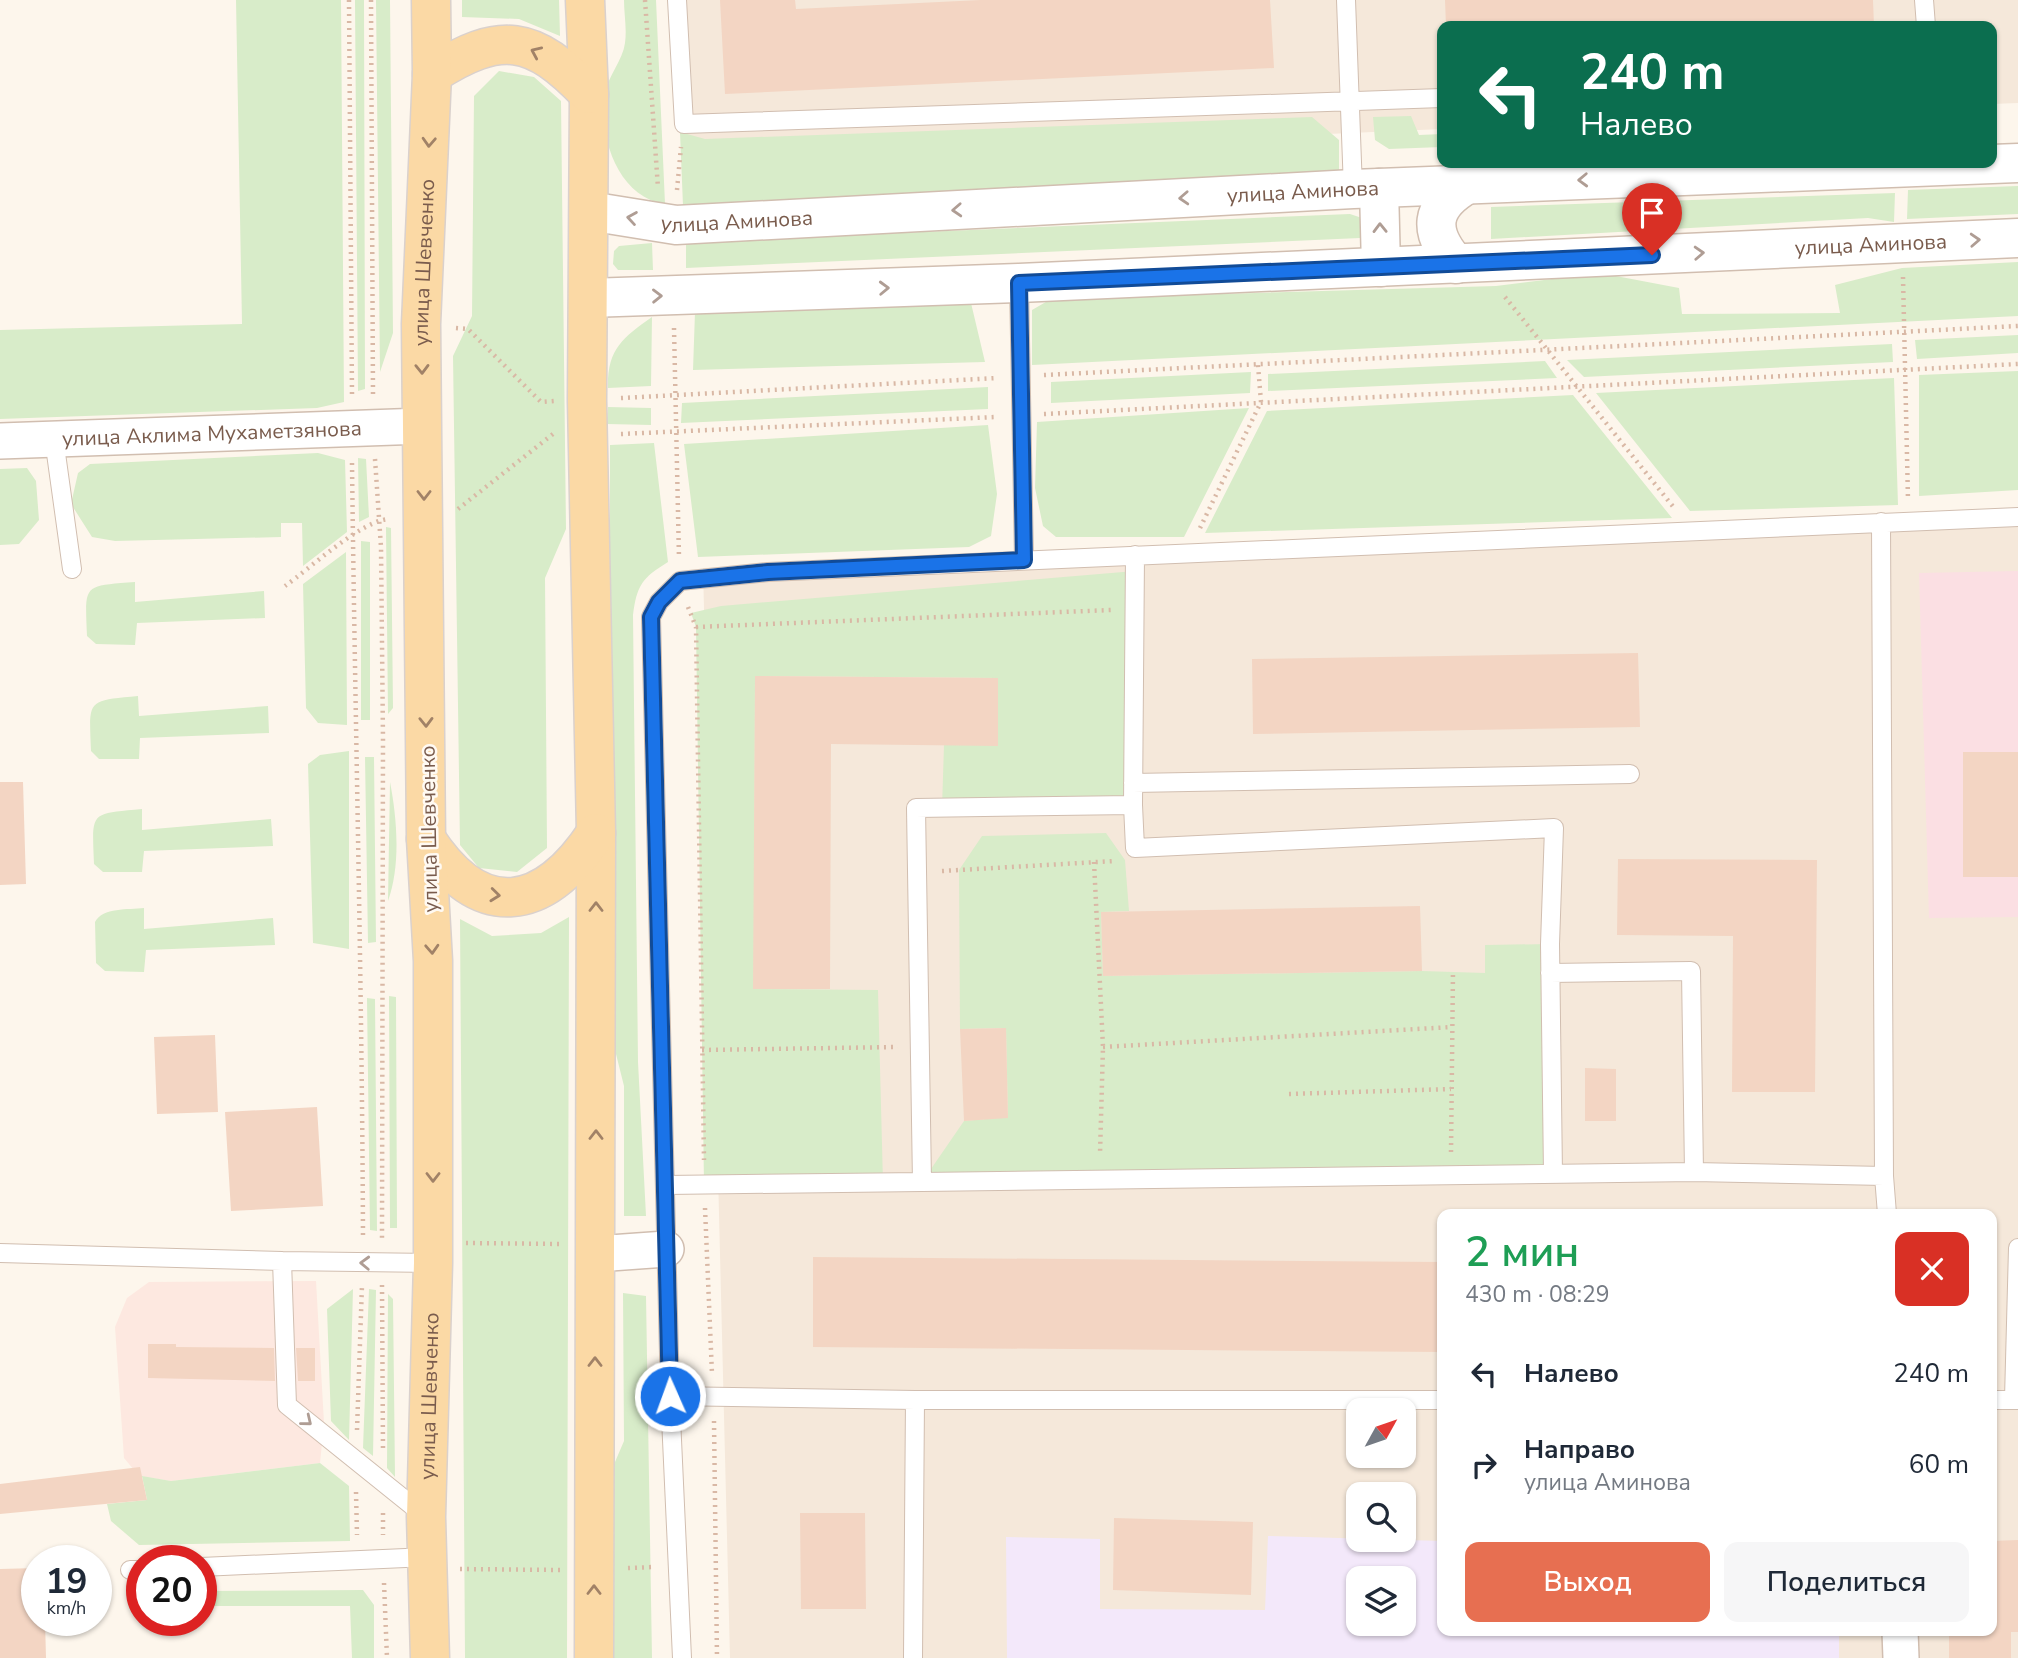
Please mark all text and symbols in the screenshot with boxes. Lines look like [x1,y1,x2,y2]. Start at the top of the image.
text: 240 m [1580,39,1724,106]
one-way arrow [531,46,543,60]
icon: left [1465,49,1556,140]
text: Налево [1580,103,1693,146]
one-way arrow [422,137,437,148]
one-way arrow [1577,173,1588,188]
street label: улица Аминова [1226,174,1380,210]
street label: улица Шевченко [407,178,441,346]
pin [1622,183,1682,255]
one-way arrow [1178,191,1189,206]
icon: arrive [1633,194,1671,232]
one-way arrow [951,203,962,218]
street label: улица Аминова [659,204,814,239]
one-way arrow [626,211,638,226]
one-way arrow [1372,222,1388,232]
street label: улица Аминова [1794,227,1948,262]
one-way arrow [1970,233,1981,248]
one-way arrow [1694,245,1705,260]
one-way arrow [879,280,890,295]
one-way arrow [652,288,663,304]
one-way arrow [414,364,430,375]
street label: улица Аклима Мухаметзянова [61,414,362,453]
one-way arrow [416,490,432,500]
one-way arrow [418,717,434,728]
street label: улица Шевченко [414,745,444,913]
one-way arrow [489,888,501,903]
one-way arrow [588,902,604,912]
one-way arrow [425,944,440,955]
one-way arrow [588,1129,604,1140]
one-way arrow [425,1172,441,1183]
text: 2 мин [1465,1224,1579,1281]
button: close [1895,1232,1969,1306]
one-way arrow [359,1256,370,1271]
text: 430 m · 08:29 [1465,1279,1610,1310]
street label: улица Шевченко [413,1312,446,1480]
icon: left [1465,1355,1503,1393]
text: Налево [1524,1356,1619,1391]
text: 240 m [1893,1356,1969,1391]
one-way arrow [587,1357,603,1367]
position arrow [633,1359,707,1433]
north arrow [1346,1398,1416,1468]
map controls [1346,1398,1416,1636]
one-way arrow [299,1412,311,1425]
text: Направо [1524,1432,1635,1467]
icon: right [1465,1446,1503,1484]
text: 60 m [1909,1447,1969,1482]
text: улица Аминова [1524,1467,1691,1498]
button: search [1346,1482,1416,1552]
button: Выход [1465,1542,1710,1622]
button: Поделиться [1724,1542,1969,1622]
speed limit sign: 20 [126,1545,217,1636]
text: 19 [45,1558,88,1605]
button: layers [1346,1566,1416,1636]
one-way arrow [586,1584,602,1595]
text: km/h [47,1596,86,1620]

